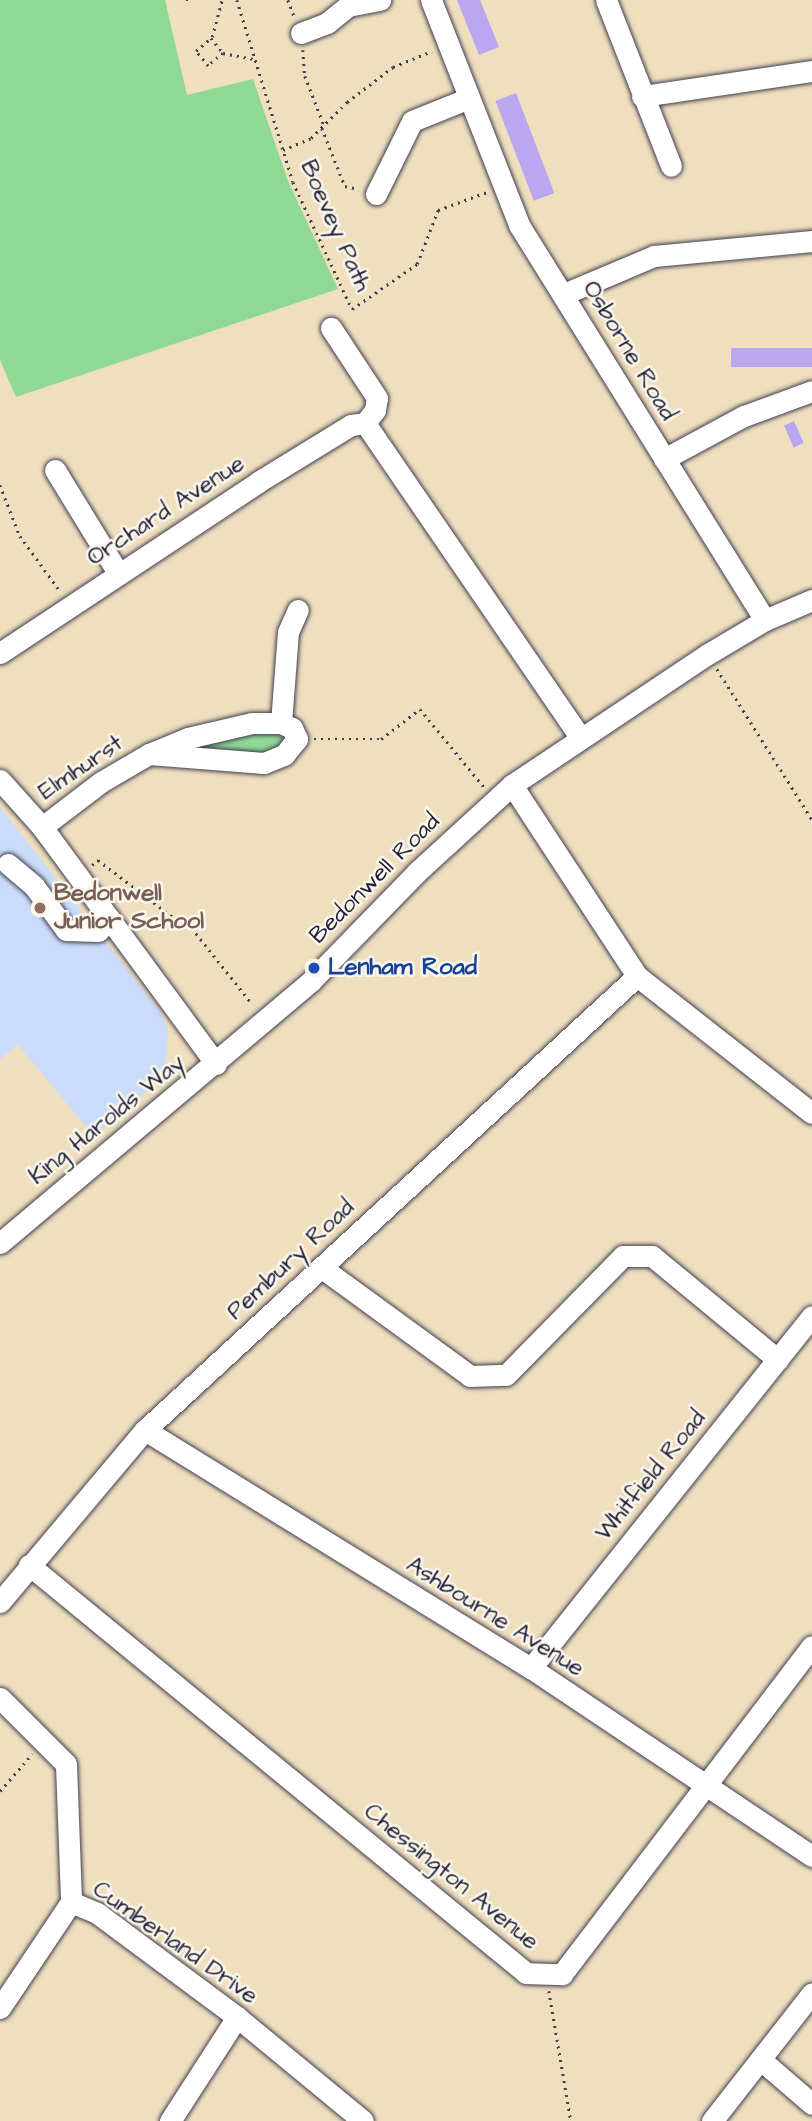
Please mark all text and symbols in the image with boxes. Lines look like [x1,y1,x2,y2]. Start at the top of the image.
street label: Boevey Path [293,156,377,296]
street label: Osborne Road [576,276,682,426]
street label: Orchard Avenue [82,449,250,573]
street label: Elmhurst [33,729,129,807]
street label: Bedonwell Road [304,808,446,950]
place label: Bedonwell Junior School [54,880,204,936]
marker: Bedonwell Junior School [32,900,48,916]
place label: Lenham Road [328,954,477,982]
marker: Lenham Road [306,960,322,976]
street label: King Harolds Way [24,1049,190,1191]
street label: Pembury Road [221,1194,361,1326]
street label: Whitfield Road [590,1405,712,1547]
street label: Ashbourne Avenue [401,1551,589,1683]
street label: Chessington Avenue [358,1798,544,1956]
street label: Cumberland Drive [87,1875,263,2011]

